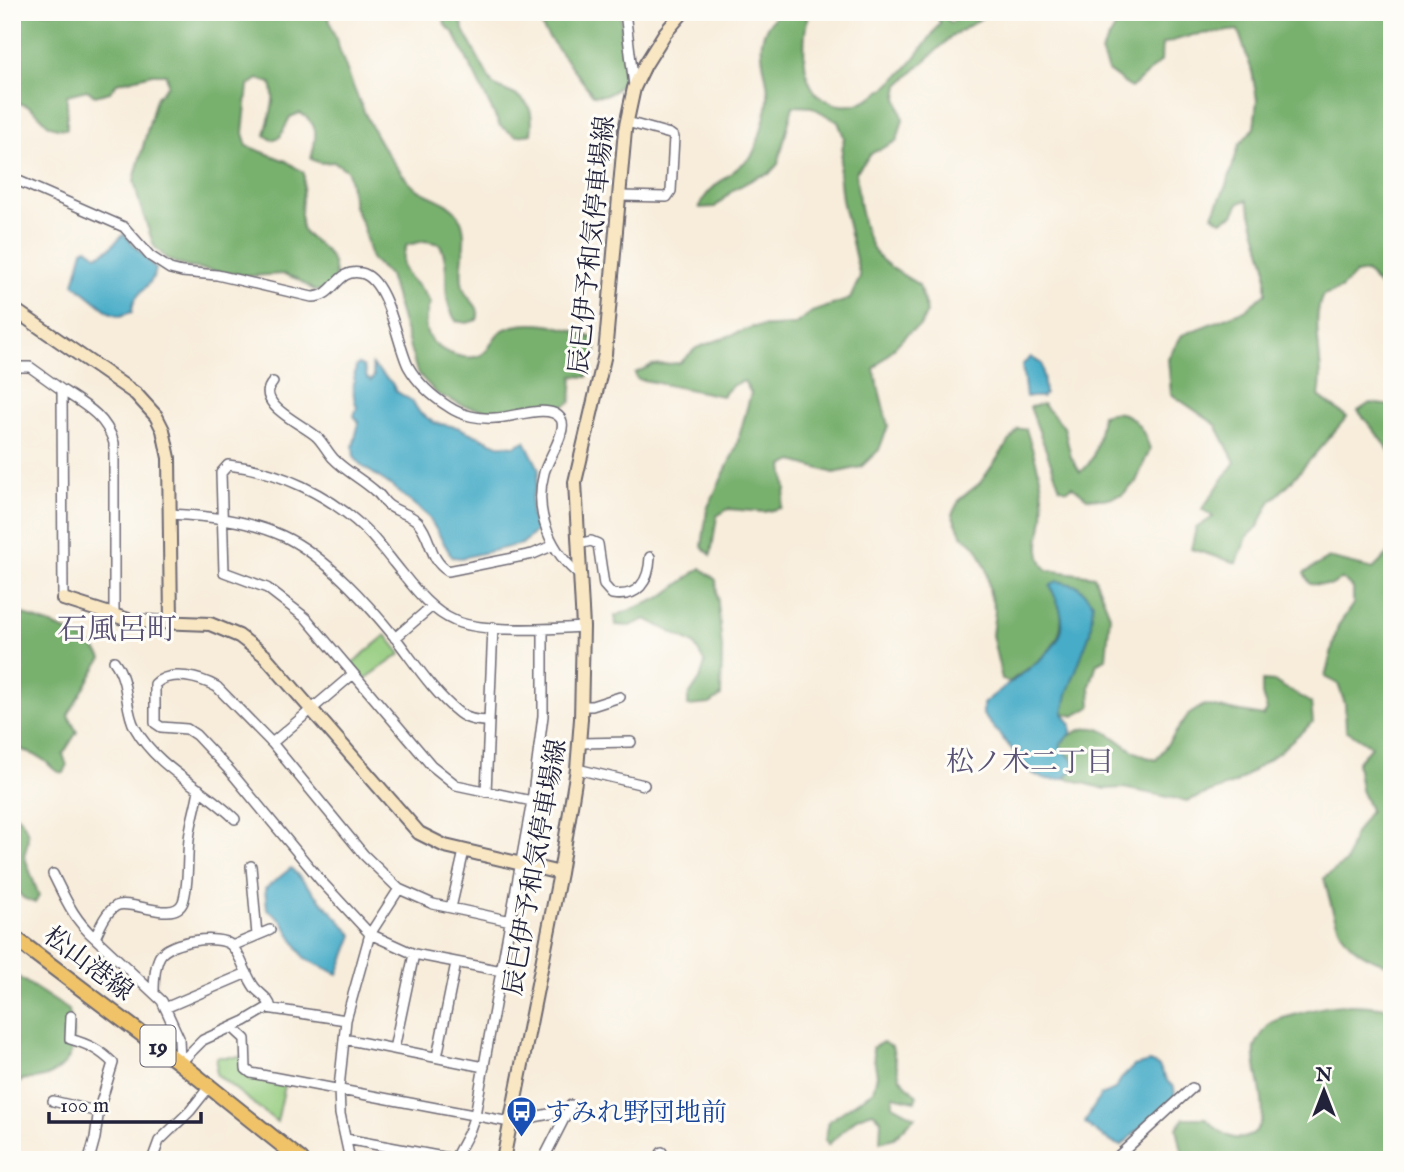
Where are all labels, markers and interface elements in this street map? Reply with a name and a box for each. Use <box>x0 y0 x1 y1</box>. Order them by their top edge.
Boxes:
street label: 辰巳伊予和気停車場線 <box>562 114 622 376</box>
district label: 石風呂町 <box>57 612 177 650</box>
street label: 辰巳伊予和気停車場線 <box>497 736 574 998</box>
district label: 松ノ木二丁目 <box>946 746 1114 781</box>
street label: 松山港線 <box>37 920 140 1009</box>
road number: 19 <box>140 1026 176 1066</box>
north arrow <box>1288 1056 1358 1126</box>
text: N <box>1315 1064 1333 1088</box>
scale bar <box>49 1081 201 1125</box>
text: 100 m <box>60 1093 109 1120</box>
bus stop icon: すみれ野団地前 <box>505 1095 539 1139</box>
place label: すみれ野団地前 <box>545 1097 727 1130</box>

